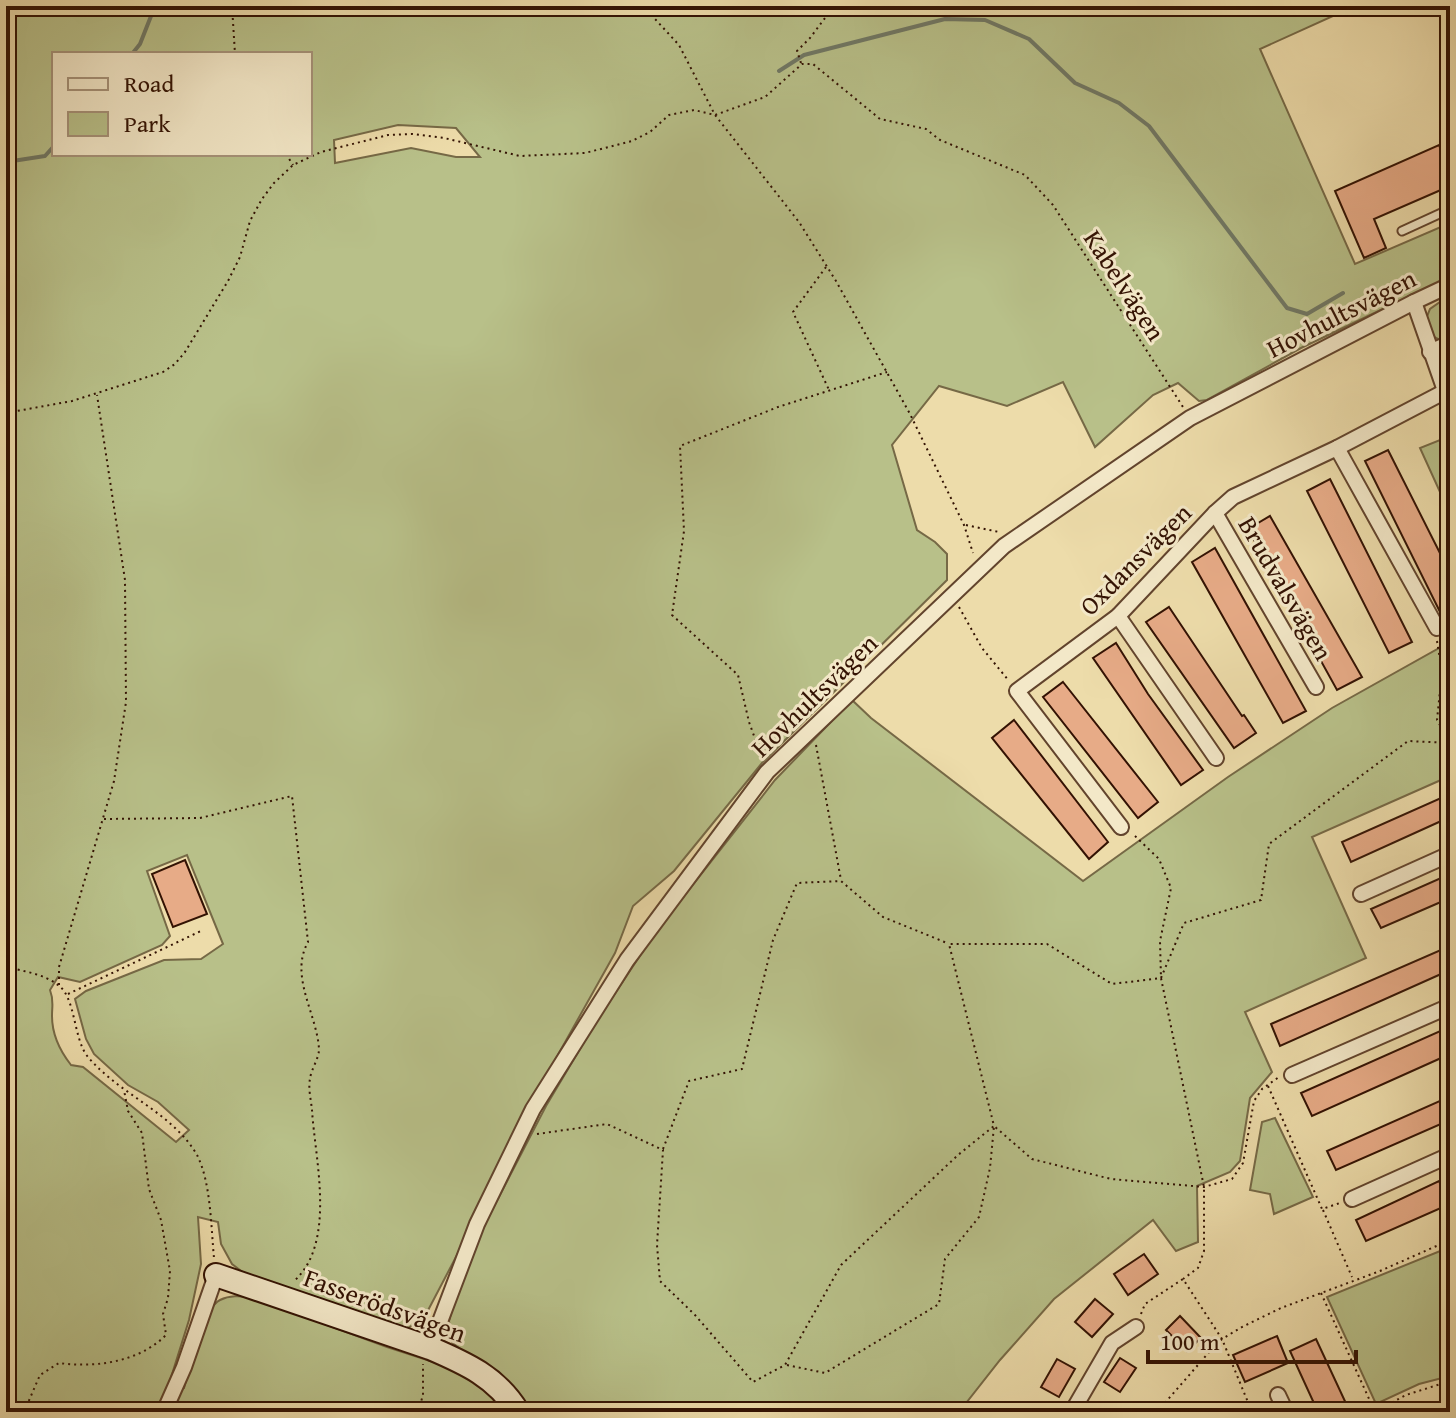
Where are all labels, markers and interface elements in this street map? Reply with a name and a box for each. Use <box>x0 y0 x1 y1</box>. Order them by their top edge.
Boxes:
legend <box>52 52 312 156</box>
text: Road <box>124 66 174 101</box>
text: Park <box>124 106 171 141</box>
street label: Kabelvägen <box>1074 222 1176 349</box>
street label: Hovhultsvägen <box>1259 258 1423 367</box>
street label: Oxdansvägen <box>1070 494 1200 624</box>
street label: Brudvalsvägen <box>1229 509 1343 668</box>
street label: Hovhultsvägen <box>742 624 887 766</box>
street label: Fasserödsvägen <box>298 1258 472 1353</box>
scale bar <box>1148 1314 1356 1364</box>
text: 100 m <box>1160 1324 1220 1359</box>

